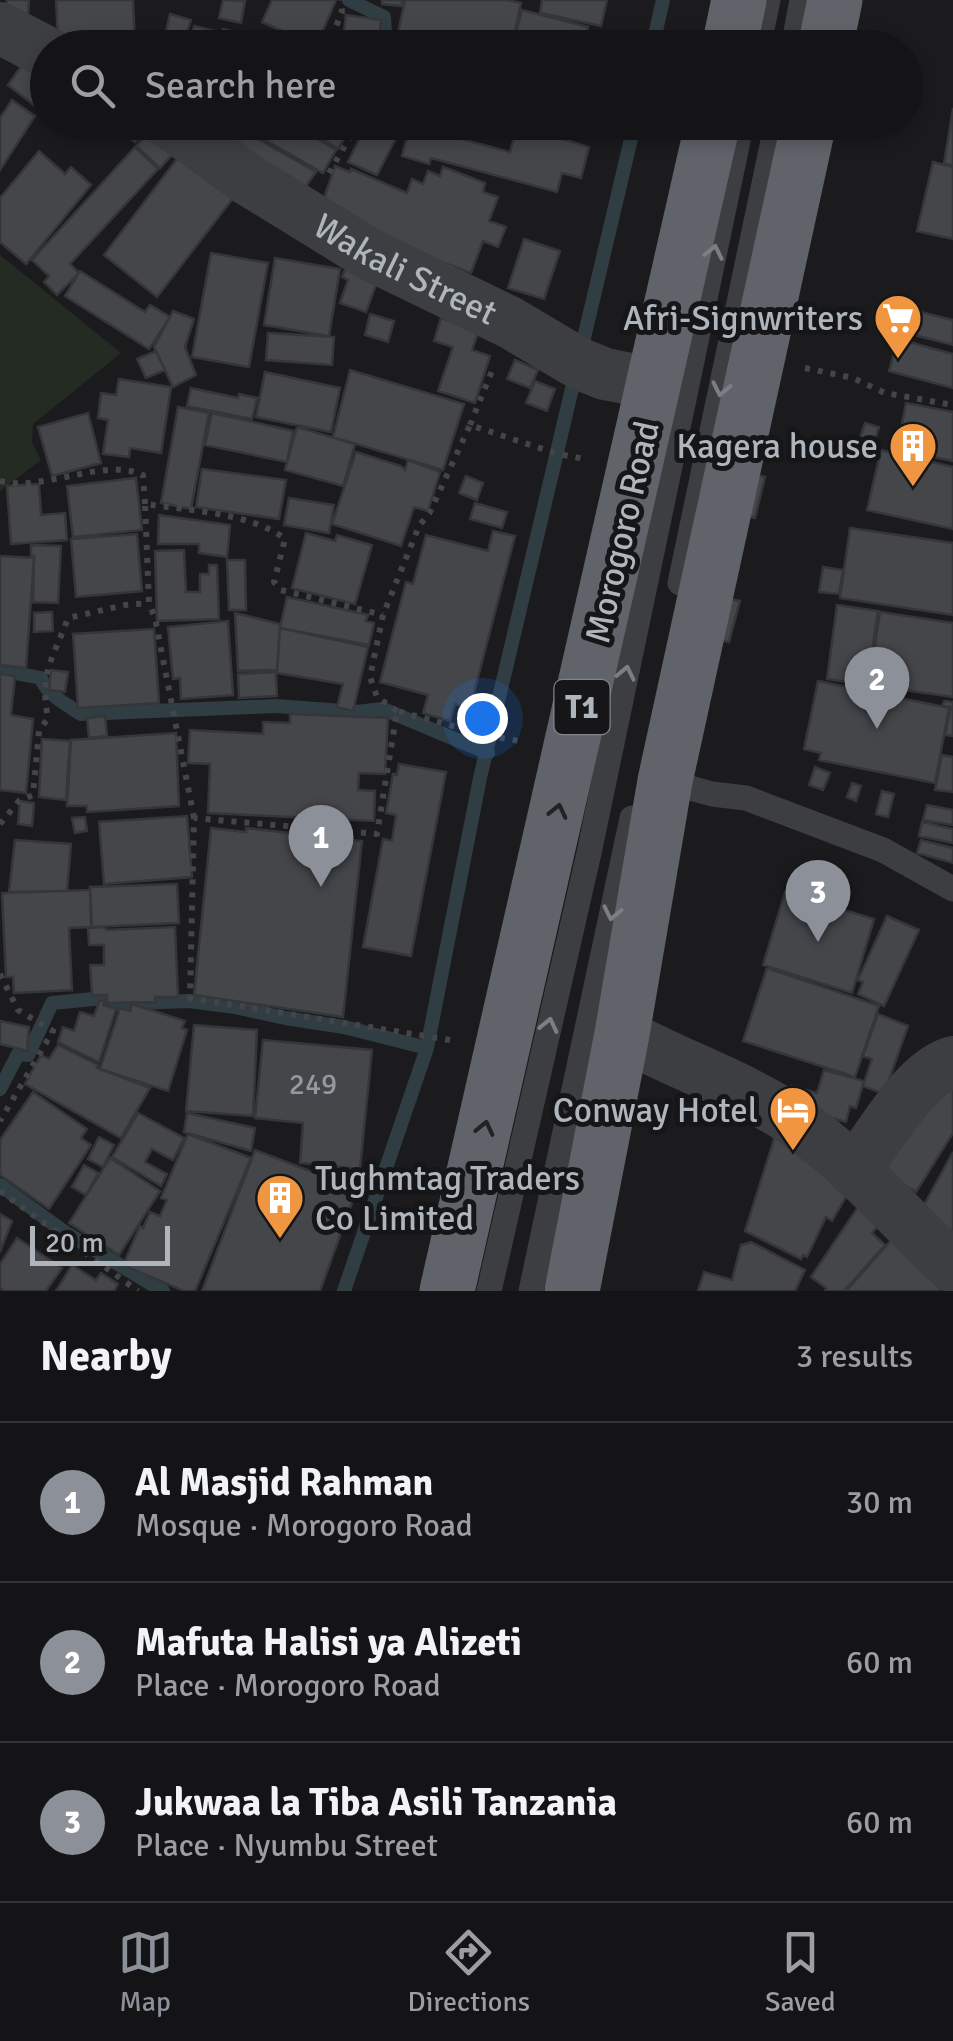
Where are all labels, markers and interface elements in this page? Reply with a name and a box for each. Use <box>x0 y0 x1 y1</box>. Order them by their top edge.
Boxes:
search box <box>30 30 923 140</box>
icon: search <box>65 58 120 113</box>
text: Search here <box>145 62 337 109</box>
street label: Wakali Street <box>306 204 504 335</box>
one-way arrow <box>702 244 723 261</box>
supermarket icon: Afri-Signwriters <box>872 292 924 360</box>
place label: Afri-Signwriters <box>623 297 863 340</box>
one-way arrow <box>712 380 733 397</box>
street label: Morogoro Road <box>576 417 669 647</box>
building icon: Kagera house <box>887 420 939 488</box>
place label: Kagera house <box>676 425 878 468</box>
pin: 2 <box>844 646 910 729</box>
one-way arrow <box>614 665 635 682</box>
road number: T1 <box>554 680 610 734</box>
your location <box>457 693 508 744</box>
one-way arrow <box>546 803 567 820</box>
pin: 1 <box>288 804 354 887</box>
pin: 3 <box>786 860 850 942</box>
one-way arrow <box>602 904 623 921</box>
one-way arrow <box>537 1017 558 1034</box>
house number: 249 <box>289 1066 337 1103</box>
hotel icon: Conway Hotel <box>767 1084 819 1152</box>
place label: Conway Hotel <box>553 1089 758 1132</box>
one-way arrow <box>473 1120 494 1137</box>
place label: Tughmtag Traders Co Limited <box>315 1157 580 1240</box>
building icon: Tughmtag Traders Co Limited <box>254 1172 306 1240</box>
scale bar <box>30 1221 170 1266</box>
text: 20 m <box>45 1226 104 1260</box>
text: Nearby <box>40 1331 172 1382</box>
text: 3 results <box>796 1337 913 1376</box>
text: Al Masjid Rahman <box>135 1459 433 1506</box>
text: 1 <box>64 1483 81 1522</box>
text: 30 m <box>846 1483 913 1522</box>
text: Mosque · Morogoro Road <box>135 1506 473 1545</box>
text: Mafuta Halisi ya Alizeti <box>135 1619 522 1666</box>
text: 2 <box>64 1643 81 1682</box>
text: 60 m <box>846 1643 913 1682</box>
text: Place · Morogoro Road <box>135 1666 441 1705</box>
text: Jukwaa la Tiba Asili Tanzania <box>135 1779 617 1826</box>
text: 3 <box>64 1803 81 1842</box>
text: 60 m <box>846 1803 913 1842</box>
text: Place · Nyumbu Street <box>135 1826 438 1865</box>
tab: Map <box>118 1925 173 2019</box>
tab: Directions <box>408 1925 530 2019</box>
tab: Saved <box>765 1925 835 2019</box>

